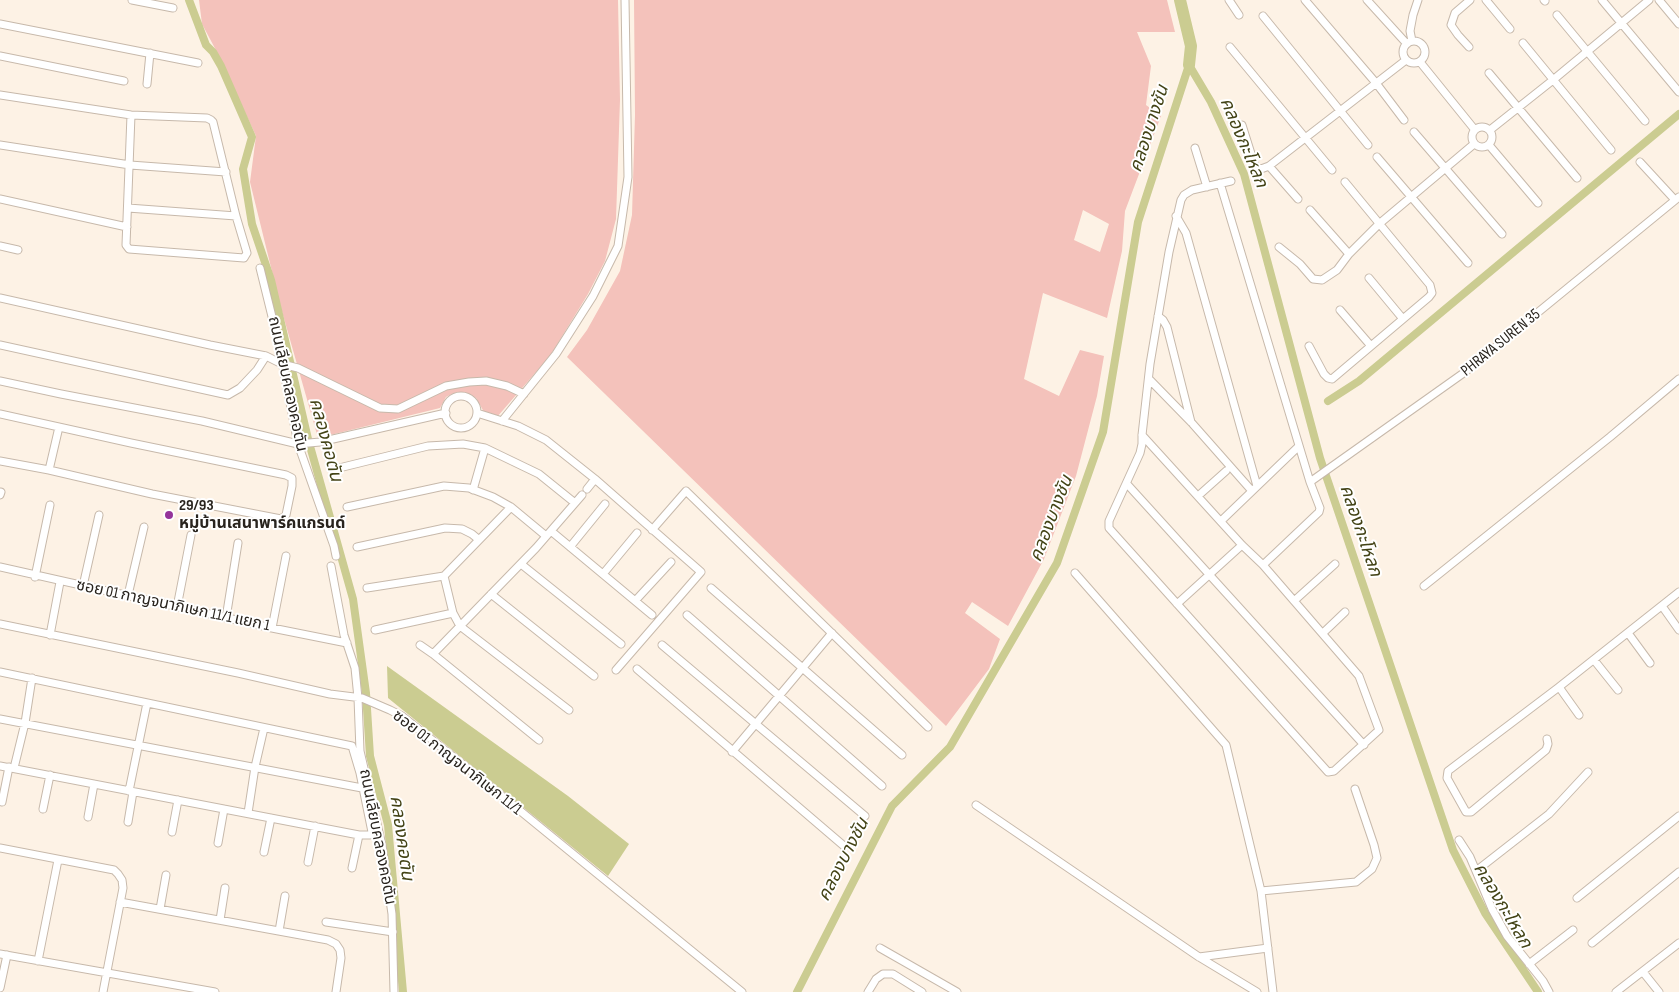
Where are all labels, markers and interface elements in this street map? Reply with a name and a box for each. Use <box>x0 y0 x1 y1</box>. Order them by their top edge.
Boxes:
water label: คลองบางชัน <box>1126 83 1174 175</box>
water label: คลองกะโหลก <box>1214 95 1272 191</box>
street label: PHRAYA SUREN 35 <box>1458 305 1544 381</box>
street label: ถนนเลียบคลองคอตัน <box>263 315 311 453</box>
water label: คลองคอตัน <box>304 396 346 484</box>
water label: คลองบางชัน <box>1026 473 1078 565</box>
water label: คลองกะโหลก <box>1334 482 1386 580</box>
place label: 29/93 หมู่บ้านเสนาพาร์คแกรนด์ <box>179 496 345 534</box>
marker: 29/93 หมู่บ้านเสนาพาร์คแกรนด์ <box>163 509 175 521</box>
street label: ซอย 01 กาญจนาภิเษก 11/1 แยก 1 <box>74 576 272 636</box>
street label: ซอย 01 กาญจนาภิเษก 11/1 <box>388 706 526 820</box>
street label: ถนนเลียบคลองคอตัน <box>354 768 400 906</box>
water label: คลองคอตัน <box>384 794 418 882</box>
water label: คลองบางชัน <box>814 815 874 905</box>
water label: คลองกะโหลก <box>1468 860 1536 952</box>

